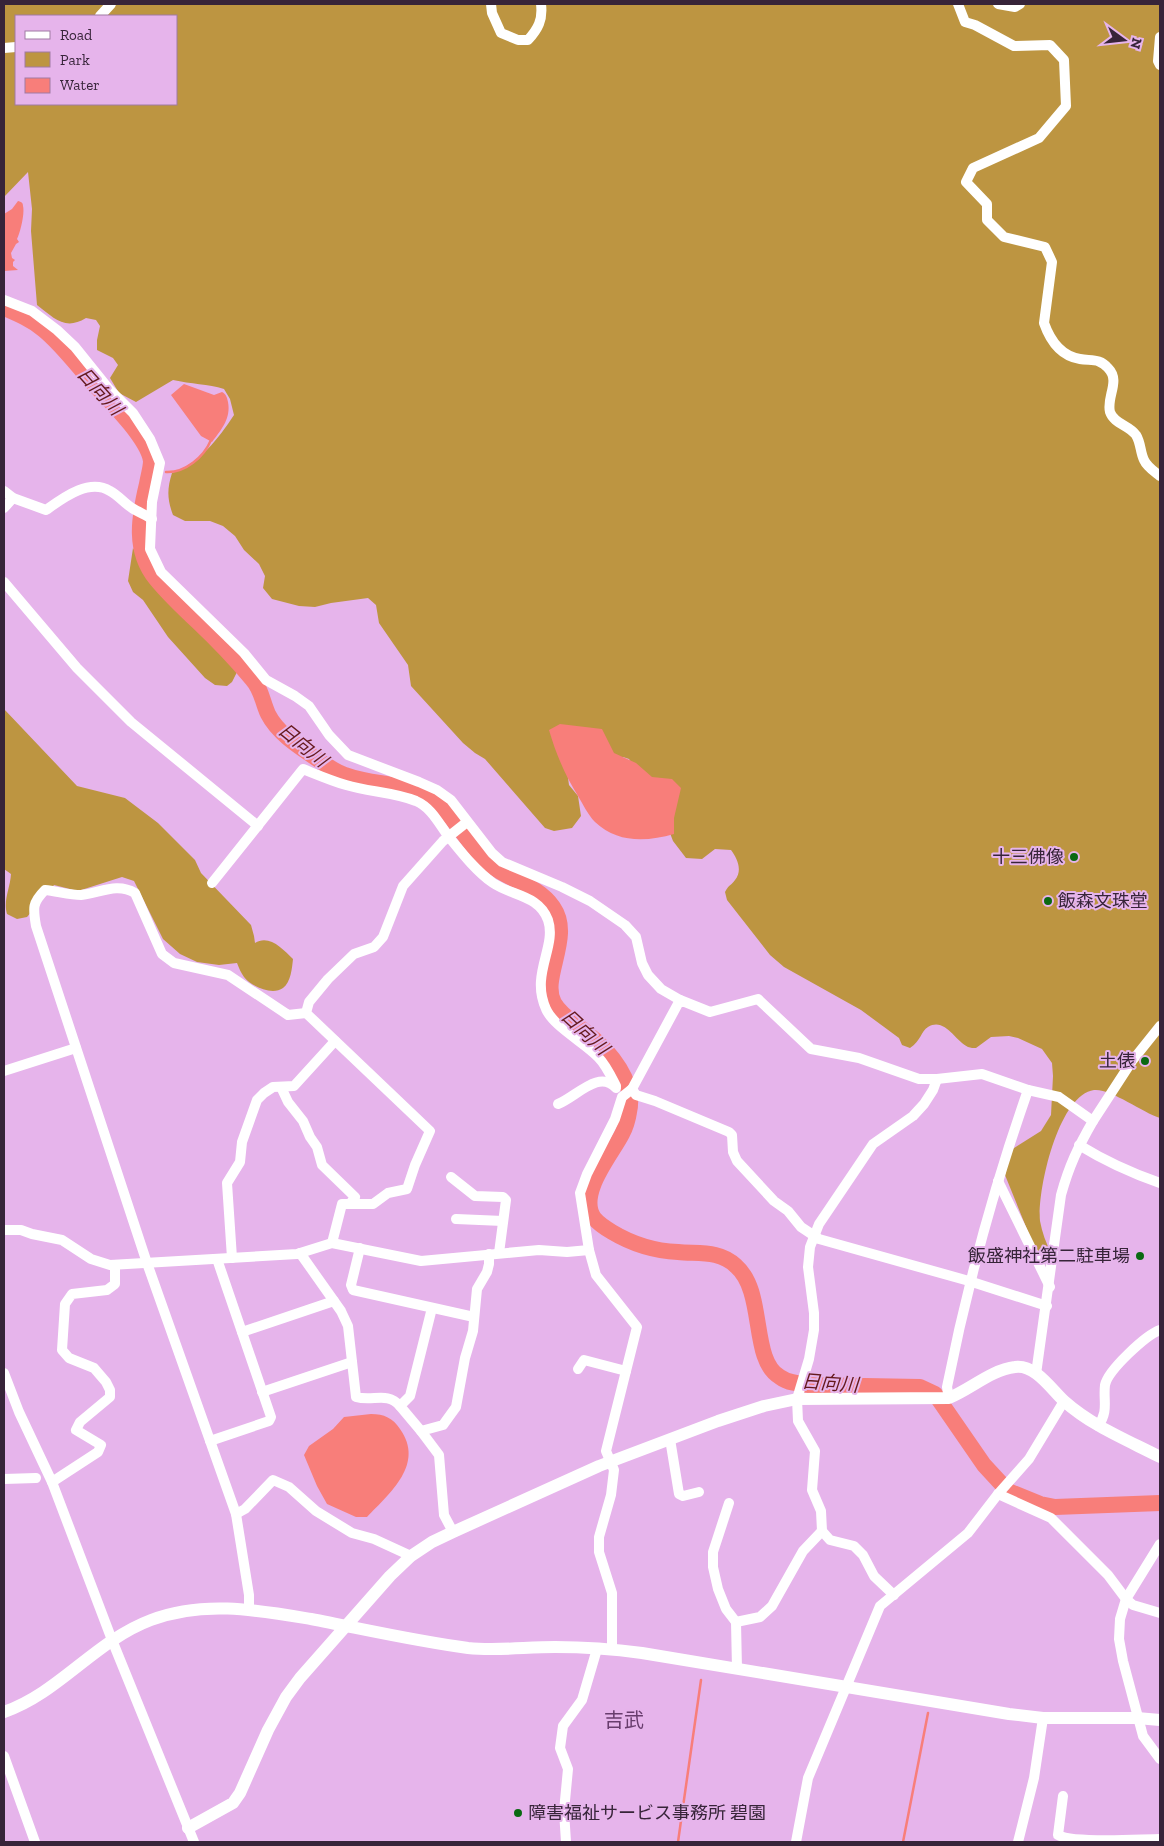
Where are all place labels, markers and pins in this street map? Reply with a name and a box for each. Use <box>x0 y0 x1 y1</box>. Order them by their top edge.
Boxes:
place label: 十三佛像 <box>992 846 1064 868</box>
marker: 十三佛像 <box>1068 851 1080 863</box>
place label: 飯森文珠堂 <box>1058 890 1148 912</box>
marker: 飯森文珠堂 <box>1042 895 1054 907</box>
place label: 土俵 <box>1099 1050 1135 1072</box>
marker: 土俵 <box>1139 1055 1151 1067</box>
place label: 飯盛神社第二駐車場 <box>968 1245 1130 1267</box>
marker: 飯盛神社第二駐車場 <box>1134 1250 1146 1262</box>
place label: 障害福祉サービス事務所 碧園 <box>528 1802 766 1824</box>
marker: 障害福祉サービス事務所 碧園 <box>512 1807 524 1819</box>

